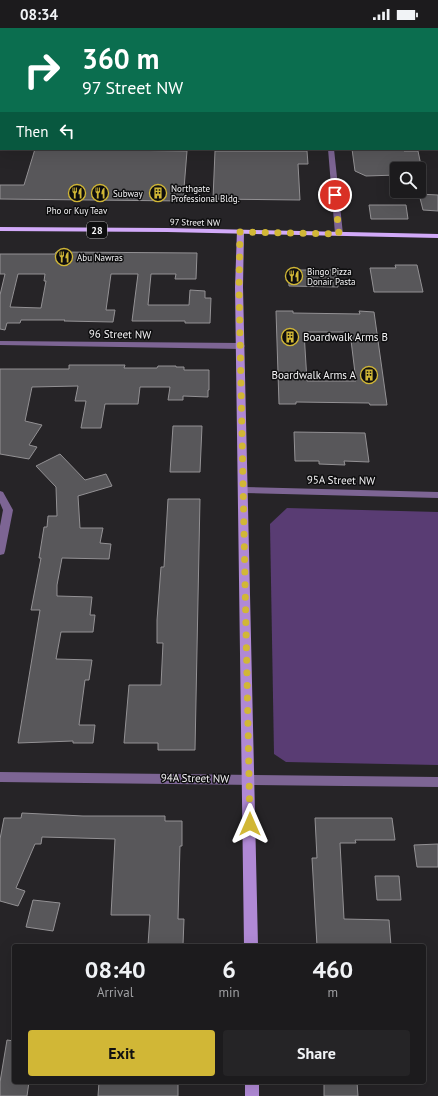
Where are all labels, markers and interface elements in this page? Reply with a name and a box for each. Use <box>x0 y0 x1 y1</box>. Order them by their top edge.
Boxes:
text: 08:34 <box>20 5 58 24</box>
text: 360 m <box>82 40 159 77</box>
icon: right <box>16 44 68 96</box>
text: 97 Street NW <box>82 76 183 99</box>
icon: left <box>56 120 78 142</box>
text: Then <box>16 122 48 141</box>
map controls <box>390 162 426 198</box>
button: search <box>390 162 426 198</box>
pin <box>318 178 352 212</box>
restaurant icon: Pho or Kuy Teav <box>67 183 87 203</box>
restaurant icon: Subway <box>90 183 110 203</box>
building icon: Northgate Professional Bldg. <box>148 183 168 203</box>
place label: Northgate Professional Bldg. <box>171 183 240 204</box>
icon: arrive <box>324 184 346 206</box>
place label: Subway <box>113 188 143 199</box>
place label: Pho or Kuy Teav <box>47 205 108 216</box>
street label: 97 Street NW <box>170 216 221 228</box>
road number: 28 <box>87 222 107 238</box>
restaurant icon: Abu Nawras <box>54 247 74 267</box>
place label: Abu Nawras <box>77 252 123 263</box>
restaurant icon: Bingo Pizza Donair Pasta <box>284 266 304 286</box>
place label: Bingo Pizza Donair Pasta <box>307 266 355 287</box>
street label: 96 Street NW <box>89 326 152 342</box>
building icon: Boardwalk Arms B <box>280 327 300 347</box>
place label: Boardwalk Arms B <box>303 330 388 344</box>
building icon: Boardwalk Arms A <box>359 365 379 385</box>
place label: Boardwalk Arms A <box>272 368 357 382</box>
street label: 95A Street NW <box>307 472 376 488</box>
street label: 94A Street NW <box>161 770 230 786</box>
position arrow <box>229 803 271 845</box>
text: 08:40 <box>85 954 146 985</box>
text: 6 <box>222 954 236 985</box>
text: 460 <box>312 954 353 985</box>
text: Arrival <box>97 984 133 1001</box>
text: min <box>218 984 240 1001</box>
text: m <box>328 984 338 1001</box>
button: Exit <box>28 1030 215 1076</box>
button: Share <box>223 1030 410 1076</box>

